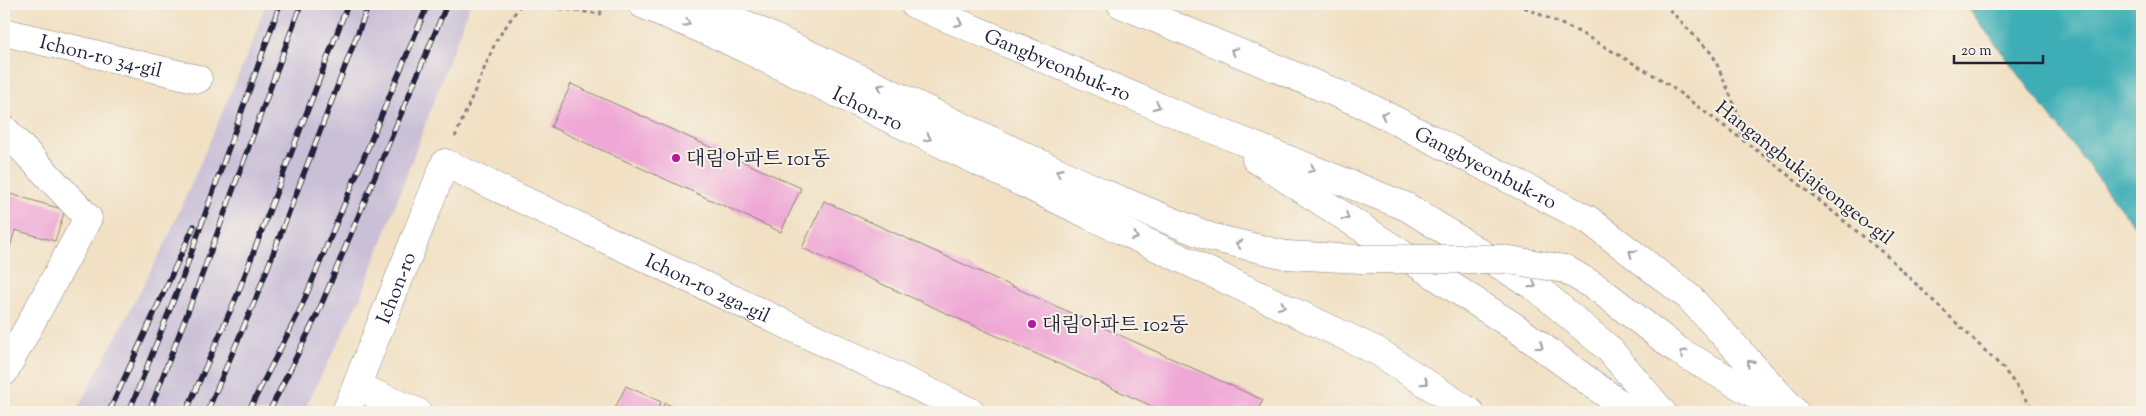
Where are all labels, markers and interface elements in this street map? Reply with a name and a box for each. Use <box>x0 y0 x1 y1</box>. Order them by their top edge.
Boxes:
one-way arrow <box>954 16 963 27</box>
one-way arrow <box>682 17 690 27</box>
street label: Gangbyeonbuk-ro <box>979 23 1135 111</box>
street label: Ichon-ro 34-gil <box>36 29 165 87</box>
scale bar <box>1954 32 2042 64</box>
text: 20 m <box>1961 41 1992 62</box>
one-way arrow <box>1230 46 1239 57</box>
street label: Ichon-ro <box>827 81 907 140</box>
one-way arrow <box>877 83 886 94</box>
street label: Hangangbukjajeongeo-gil <box>1708 95 1899 253</box>
one-way arrow <box>1152 100 1161 110</box>
one-way arrow <box>1380 111 1389 121</box>
street label: Gangbyeonbuk-ro <box>1408 121 1561 218</box>
one-way arrow <box>923 131 932 142</box>
place label: 대림아파트 101동 <box>686 146 830 175</box>
marker: 대림아파트 101동 <box>670 152 682 164</box>
one-way arrow <box>1307 163 1316 173</box>
one-way arrow <box>1056 168 1065 178</box>
one-way arrow <box>1341 211 1350 221</box>
one-way arrow <box>1130 231 1139 241</box>
one-way arrow <box>1235 239 1243 249</box>
street label: Ichon-ro <box>371 248 425 329</box>
street label: Ichon-ro 2ga-gil <box>640 248 775 332</box>
one-way arrow <box>1629 250 1638 258</box>
one-way arrow <box>1527 279 1536 289</box>
one-way arrow <box>1277 300 1286 310</box>
place label: 대림아파트 102동 <box>1042 312 1189 341</box>
marker: 대림아파트 102동 <box>1026 318 1038 330</box>
one-way arrow <box>1534 340 1544 349</box>
one-way arrow <box>1679 349 1688 359</box>
one-way arrow <box>1747 360 1756 369</box>
one-way arrow <box>1420 376 1429 386</box>

